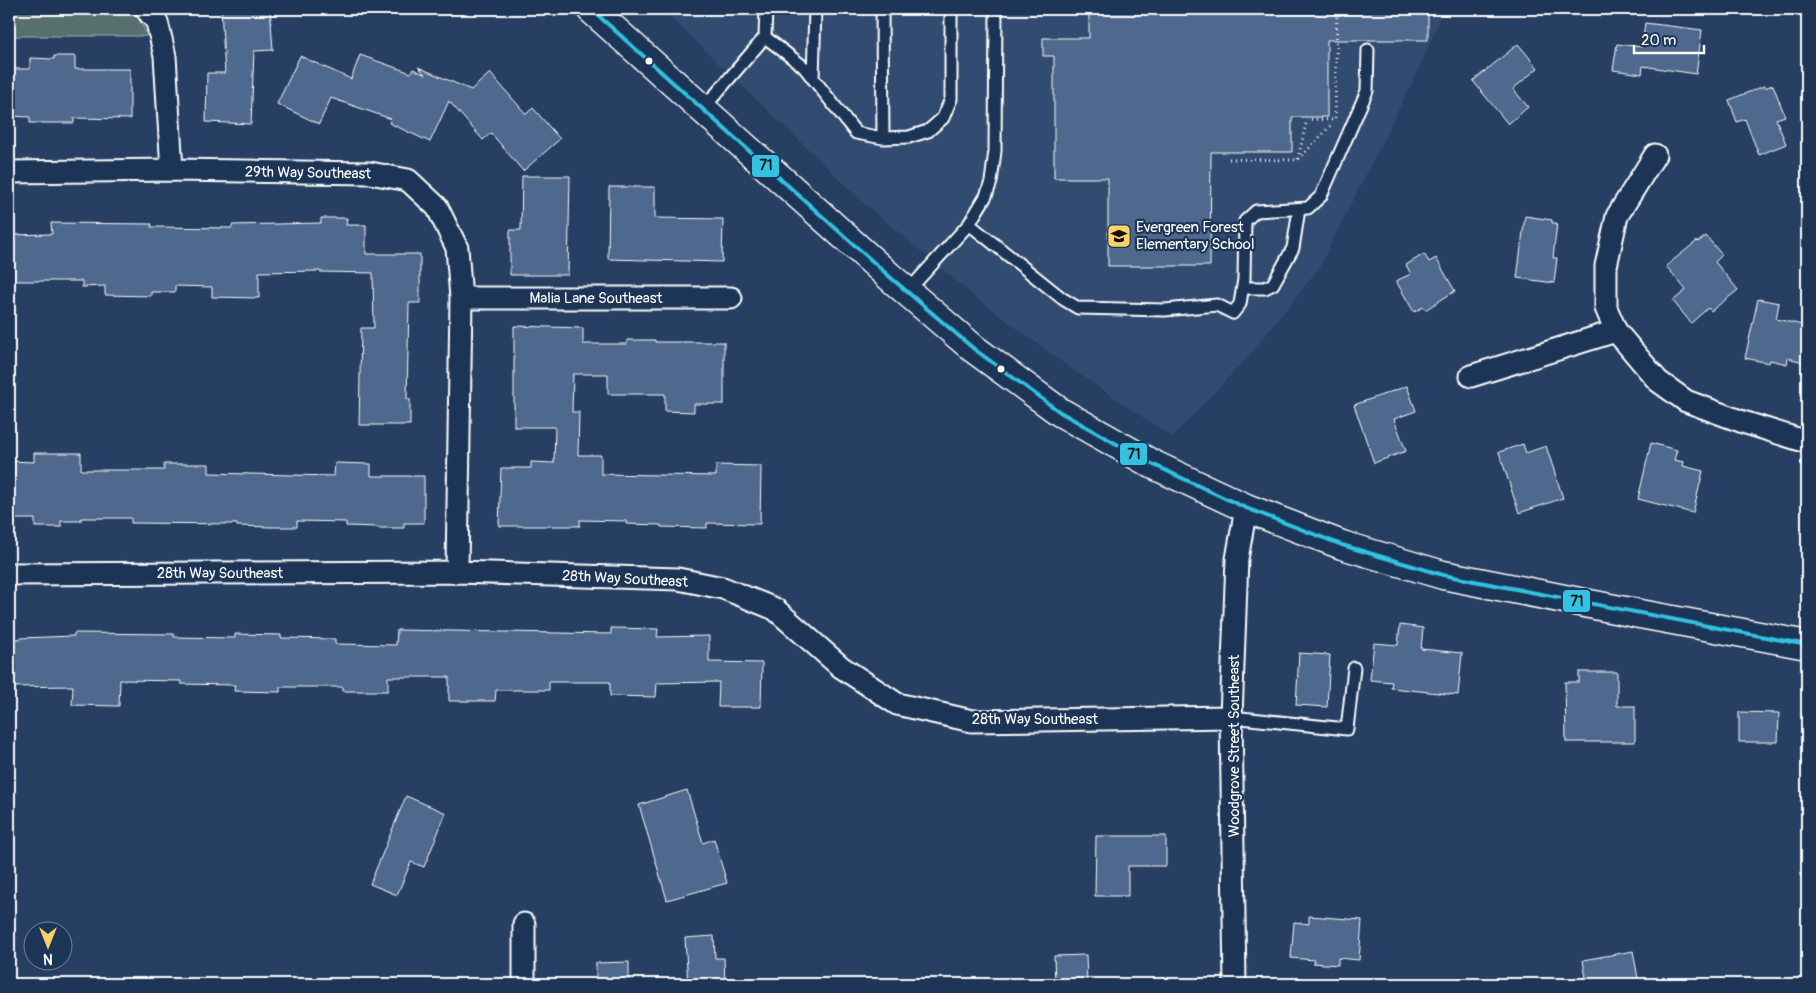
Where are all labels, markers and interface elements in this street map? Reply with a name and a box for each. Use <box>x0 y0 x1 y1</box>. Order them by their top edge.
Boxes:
scale bar <box>1634 22 1704 54</box>
text: 20 m <box>1641 31 1676 50</box>
unlabelled marker <box>644 56 654 66</box>
line badge: 71 <box>751 154 780 178</box>
text: 71 <box>760 157 772 174</box>
street label: 29th Way Southeast <box>245 162 372 184</box>
place label: Evergreen Forest Elementary School <box>1136 218 1255 254</box>
school or university icon: Evergreen Forest Elementary School <box>1106 223 1132 249</box>
street label: Malia Lane Southeast <box>530 289 663 308</box>
unlabelled marker <box>996 364 1006 374</box>
line badge: 71 <box>1119 442 1148 466</box>
text: 71 <box>1128 446 1140 463</box>
street label: 28th Way Southeast <box>157 564 284 583</box>
street label: 28th Way Southeast <box>561 566 689 592</box>
line badge: 71 <box>1562 589 1591 613</box>
text: 71 <box>1571 593 1583 610</box>
street label: Woodgrove Street Southeast <box>1225 654 1244 837</box>
street label: 28th Way Southeast <box>972 710 1099 729</box>
north arrow <box>22 920 72 970</box>
text: N <box>43 950 53 967</box>

